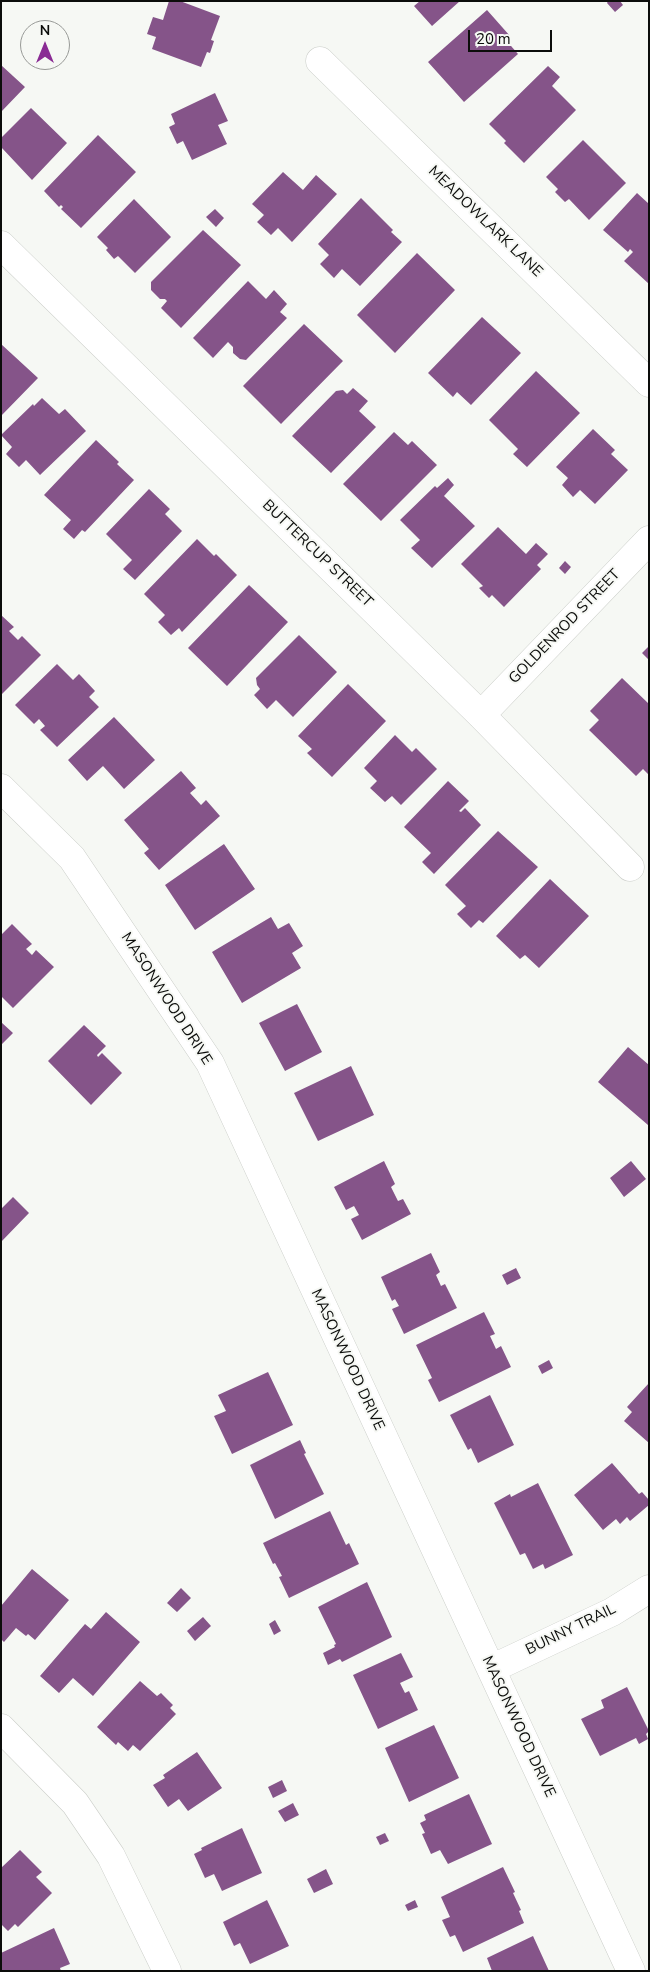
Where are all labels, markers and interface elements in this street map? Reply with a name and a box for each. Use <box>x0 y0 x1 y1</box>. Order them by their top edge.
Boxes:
north arrow <box>20 20 70 70</box>
scale bar <box>470 20 554 52</box>
text: N <box>40 21 50 40</box>
text: 20 m <box>476 29 511 49</box>
street label: MEADOWLARK LANE <box>424 163 546 281</box>
street label: BUTTERCUP STREET <box>258 497 376 611</box>
street label: GOLDENROD STREET <box>506 566 624 688</box>
street label: MASONWOOD DRIVE <box>117 930 215 1068</box>
street label: MASONWOOD DRIVE <box>306 1286 388 1434</box>
street label: BUNNY TRAIL <box>523 1600 619 1660</box>
street label: MASONWOOD DRIVE <box>477 1653 559 1801</box>

